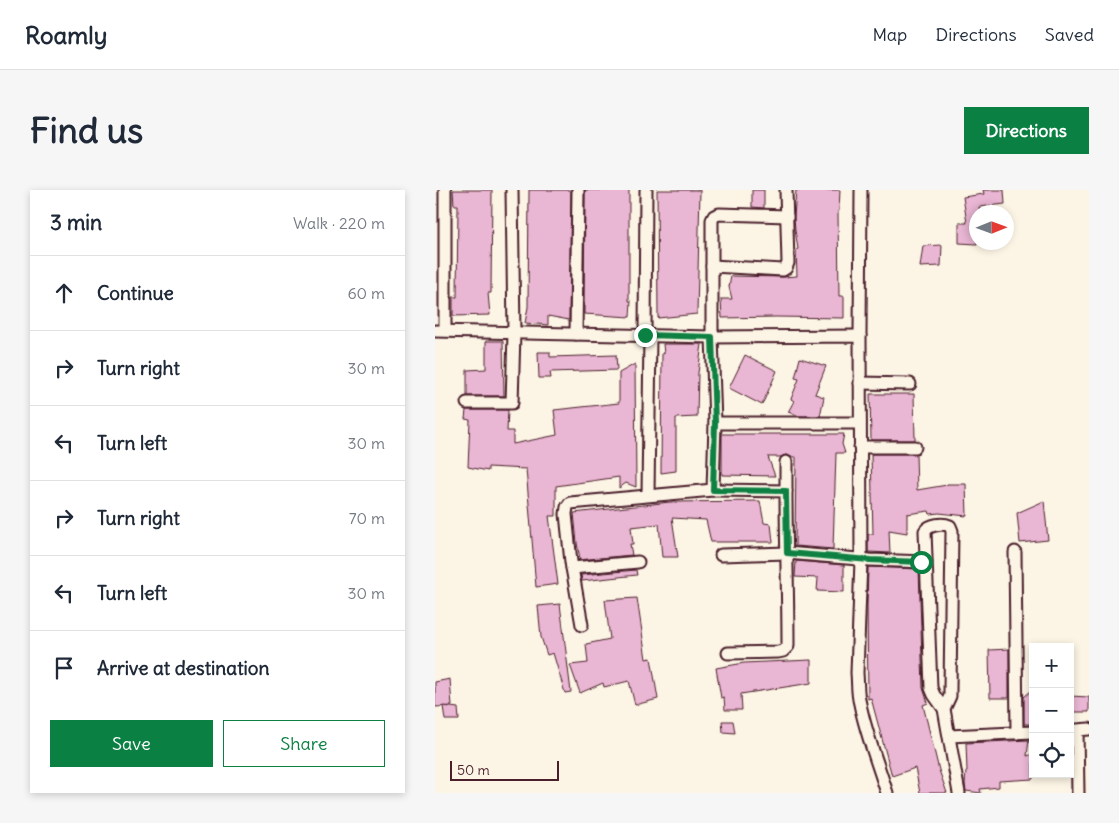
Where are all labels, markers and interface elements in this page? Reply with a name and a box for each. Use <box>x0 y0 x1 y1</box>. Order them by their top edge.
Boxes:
text: Roamly <box>25 20 107 50</box>
text: Map <box>872 23 907 46</box>
text: Directions <box>935 23 1017 46</box>
text: Saved <box>1045 23 1094 46</box>
button: Directions <box>964 107 1089 154</box>
text: Find us <box>30 108 143 152</box>
north arrow <box>969 205 1014 250</box>
text: 3 min <box>50 209 102 236</box>
text: Walk · 220 m <box>293 213 385 233</box>
icon: ahead <box>50 279 78 307</box>
text: Continue <box>97 281 174 305</box>
text: 60 m <box>347 283 385 303</box>
route end <box>634 324 657 347</box>
icon: right <box>50 354 78 382</box>
text: Turn right <box>97 356 180 380</box>
text: 30 m <box>348 358 385 378</box>
icon: left <box>50 429 78 457</box>
text: Turn left <box>97 431 167 455</box>
text: 30 m <box>348 433 385 453</box>
icon: right <box>50 504 78 532</box>
text: Turn right <box>97 506 180 530</box>
text: 70 m <box>349 508 385 528</box>
route start <box>910 551 933 574</box>
icon: left <box>50 579 78 607</box>
text: Turn left <box>97 581 167 605</box>
text: 30 m <box>348 583 385 603</box>
map controls <box>1029 643 1074 778</box>
button: + <box>1029 643 1074 688</box>
icon: arrive <box>50 654 78 682</box>
text: Arrive at destination <box>97 656 270 680</box>
button: − <box>1029 688 1074 733</box>
button: Save <box>50 720 213 767</box>
button: Share <box>223 720 385 767</box>
button: locate <box>1029 733 1074 778</box>
scale bar <box>450 758 559 781</box>
text: 50 m <box>457 761 490 779</box>

